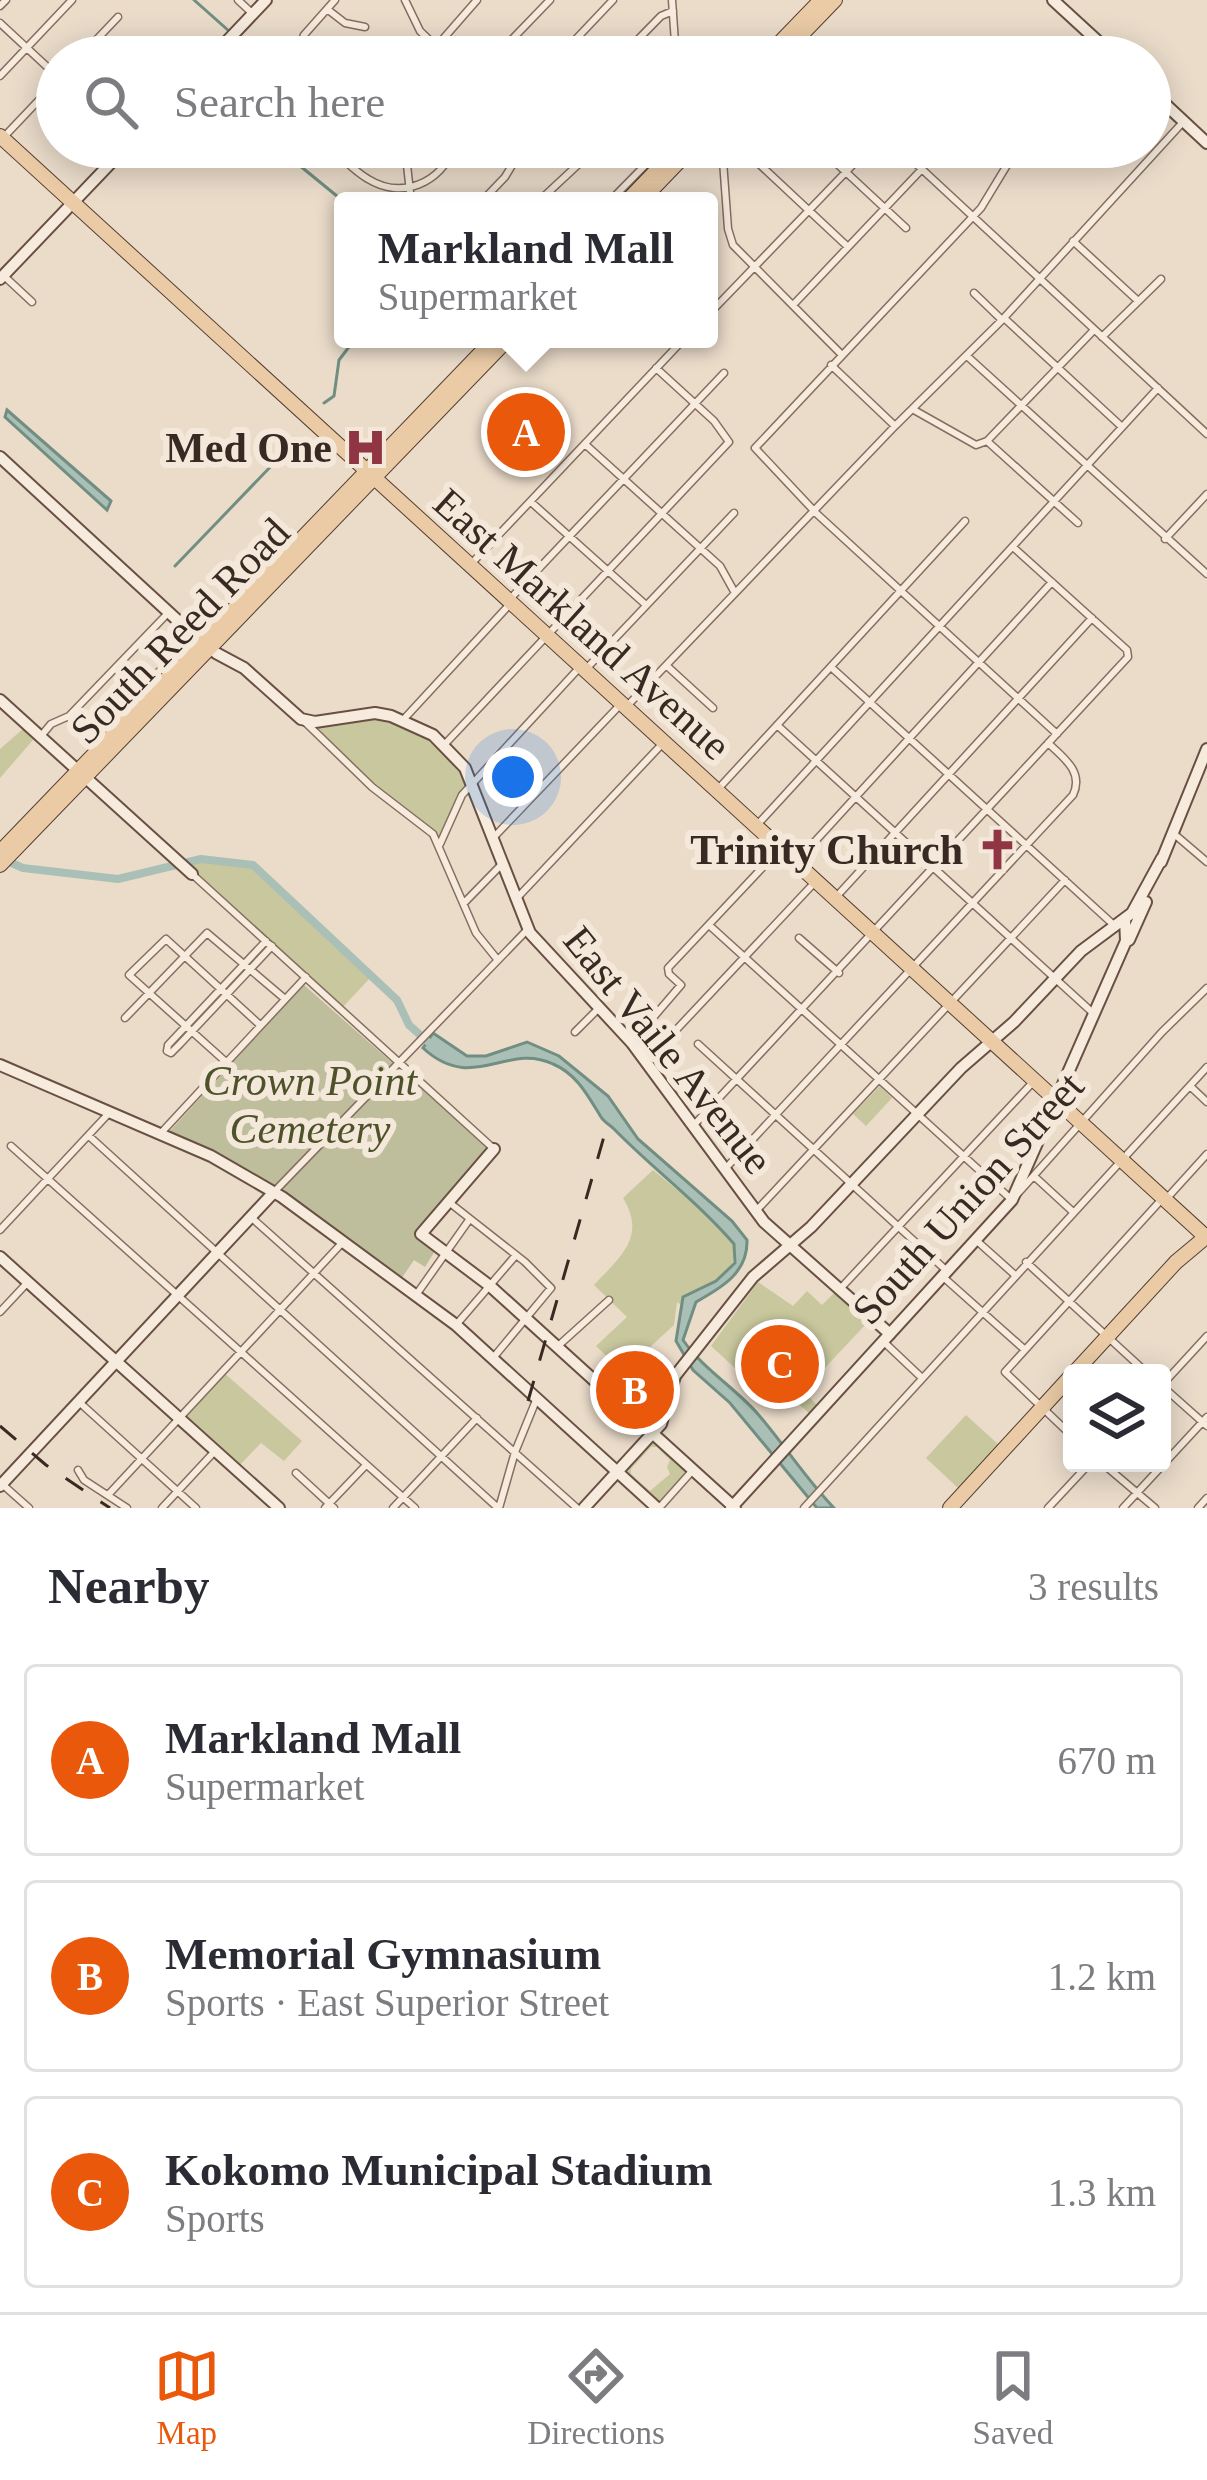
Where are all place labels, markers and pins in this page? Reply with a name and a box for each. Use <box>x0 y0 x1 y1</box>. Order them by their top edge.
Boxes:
pin: A <box>487 387 565 477</box>
place label: Med One <box>165 425 332 471</box>
hospital icon: Med One <box>343 425 389 471</box>
place label: Trinity Church <box>690 827 963 873</box>
church icon: Trinity Church <box>974 827 1020 873</box>
pin: C <box>741 1319 819 1409</box>
pin: B <box>596 1345 674 1435</box>

